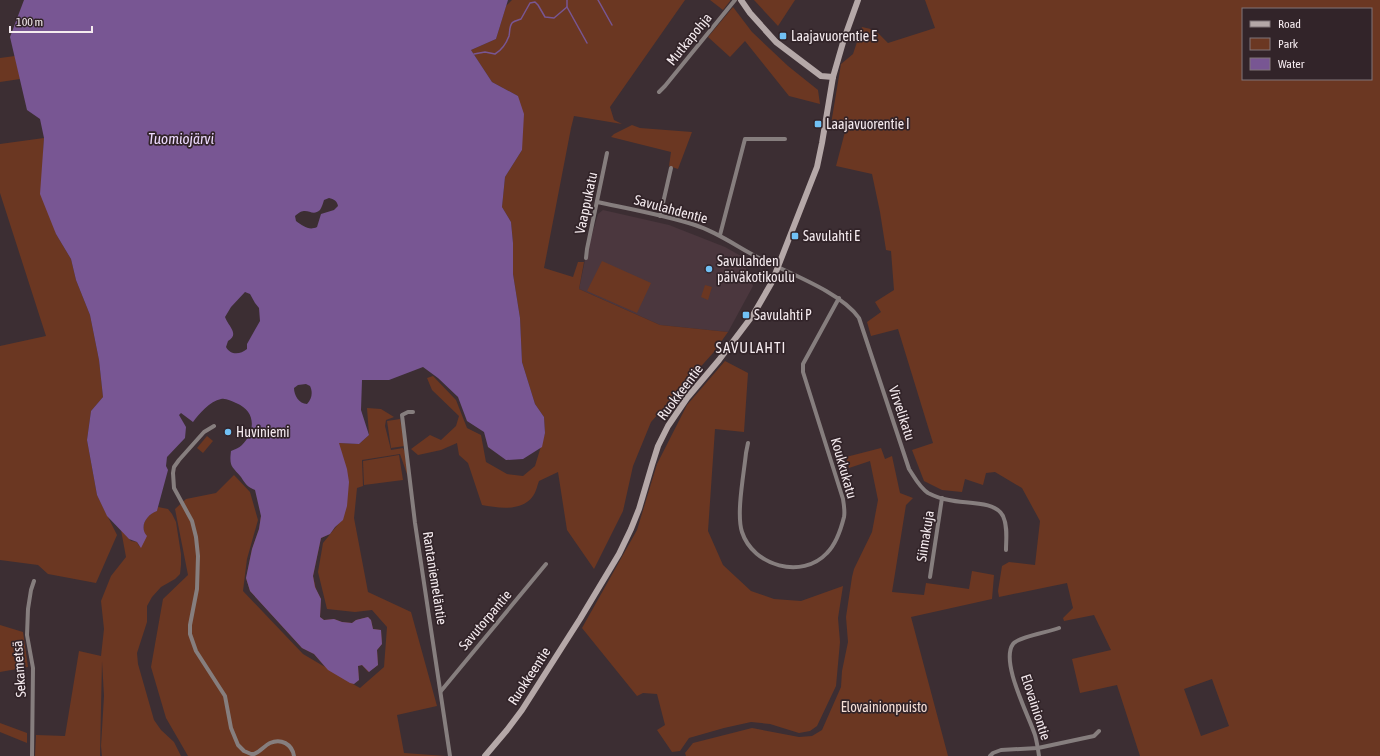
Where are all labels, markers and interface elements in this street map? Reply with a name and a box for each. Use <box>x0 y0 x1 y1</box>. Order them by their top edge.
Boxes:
scale bar <box>10 8 92 34</box>
legend <box>1242 8 1372 80</box>
street label: Mutkapohja <box>663 10 715 68</box>
text: 100 m <box>16 15 43 29</box>
text: Road <box>1278 17 1301 31</box>
place label: Laajavuorentie E <box>791 28 877 44</box>
marker: Laajavuorentie E <box>778 31 788 41</box>
text: Park <box>1278 37 1299 51</box>
text: Water <box>1278 57 1305 71</box>
place label: Laajavuorentie I <box>826 116 910 132</box>
marker: Laajavuorentie I <box>813 119 823 129</box>
water label: Tuomiojärvi <box>148 130 214 147</box>
street label: Vaappukatu <box>572 171 600 235</box>
street label: Savulahdentie <box>633 192 709 226</box>
place label: Savulahti E <box>803 228 860 244</box>
marker: Savulahti E <box>790 231 800 241</box>
place label: Savulahden päiväkotikoulu <box>717 253 795 285</box>
marker: Savulahden päiväkotikoulu <box>704 264 714 274</box>
place label: Savulahti P <box>754 307 812 323</box>
marker: Savulahti P <box>741 310 751 320</box>
district label: SAVULAHTI <box>716 339 786 356</box>
street label: Ruokkeentie <box>654 361 706 423</box>
street label: Virvelikatu <box>886 384 918 442</box>
place label: Huviniemi <box>236 424 290 440</box>
marker: Huviniemi <box>223 427 233 437</box>
street label: Koukkukatu <box>828 436 860 500</box>
street label: Siimakuja <box>913 509 937 563</box>
street label: Rantaniemeläntie <box>420 530 450 626</box>
street label: Savutorpantie <box>455 587 515 653</box>
street label: Sekametsä <box>9 640 29 698</box>
street label: Ruokkeentie <box>504 644 554 708</box>
street label: Elovainiontie <box>1018 672 1054 742</box>
park label: Elovainionpuisto <box>841 699 927 715</box>

